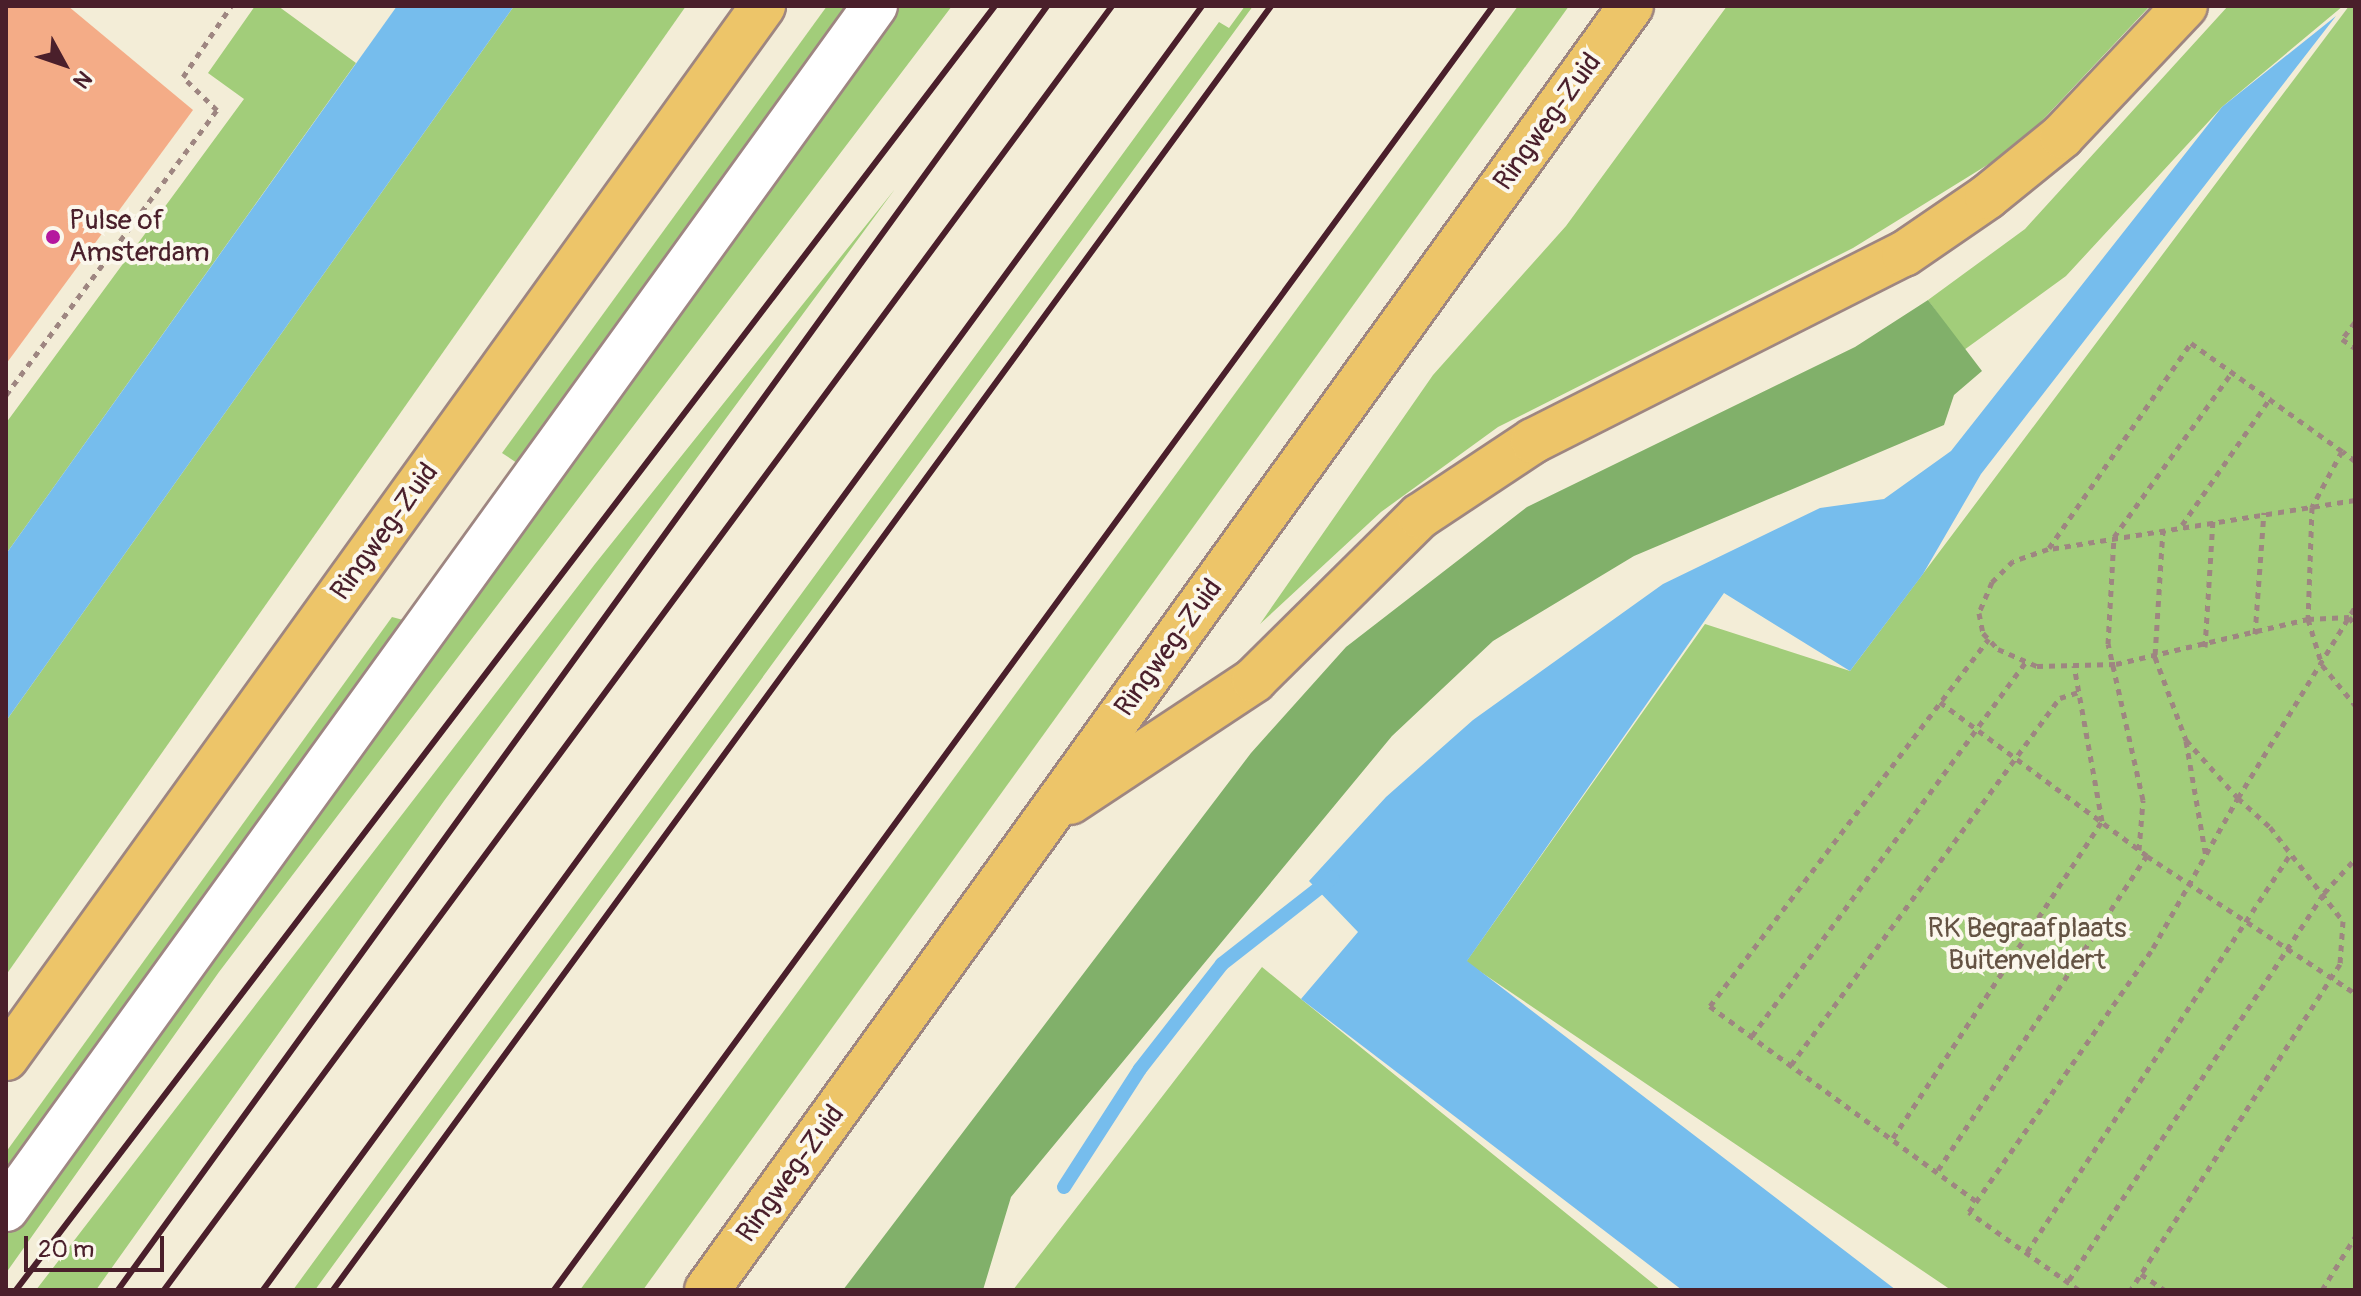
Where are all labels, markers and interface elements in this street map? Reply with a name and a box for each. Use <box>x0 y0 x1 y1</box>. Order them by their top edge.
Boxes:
north arrow <box>24 24 104 104</box>
street label: Ringweg-Zuid <box>1487 47 1609 197</box>
text: N <box>67 65 98 94</box>
place label: Pulse of Amsterdam <box>69 204 210 270</box>
marker: Pulse of Amsterdam <box>44 228 62 246</box>
street label: Ringweg-Zuid <box>324 457 446 607</box>
street label: Ringweg-Zuid <box>1108 573 1230 723</box>
park label: RK Begraafplaats Buitenveldert <box>1927 912 2127 978</box>
street label: Ringweg-Zuid <box>730 1099 852 1249</box>
scale bar <box>28 1220 168 1270</box>
text: 20 m <box>38 1235 94 1264</box>

